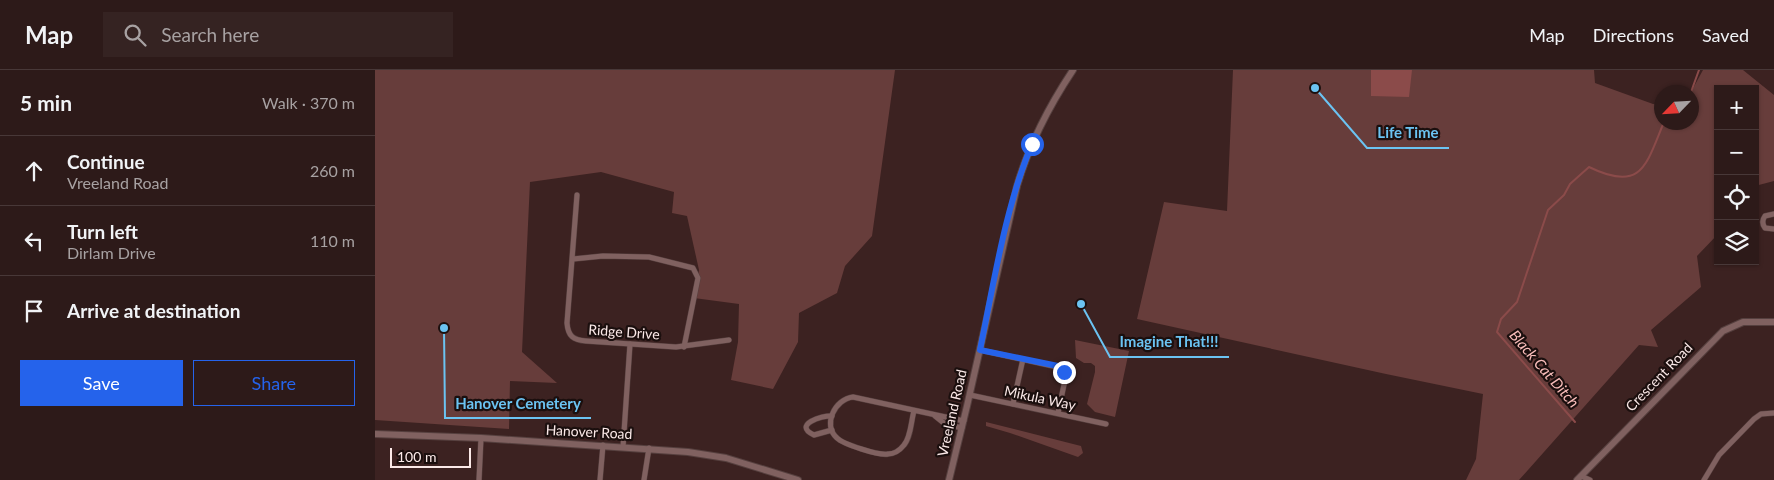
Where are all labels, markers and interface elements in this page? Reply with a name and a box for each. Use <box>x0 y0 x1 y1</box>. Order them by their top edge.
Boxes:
search box <box>103 12 453 57</box>
text: Map <box>25 20 73 49</box>
icon: search <box>121 21 149 49</box>
text: Search here <box>161 23 259 46</box>
text: Map <box>1529 24 1565 46</box>
text: Directions <box>1593 24 1674 46</box>
text: Saved <box>1702 24 1749 46</box>
north arrow <box>1654 85 1699 130</box>
map controls <box>1714 85 1759 265</box>
button: + <box>1714 85 1759 130</box>
text: 5 min <box>20 90 72 115</box>
text: Walk · 370 m <box>262 93 355 112</box>
callout: Life Time <box>1367 118 1449 148</box>
text: Life Time <box>1377 123 1439 141</box>
button: − <box>1714 130 1759 175</box>
route start <box>1021 133 1044 156</box>
text: Continue <box>67 150 145 173</box>
icon: ahead <box>20 157 48 185</box>
text: 260 m <box>310 161 355 180</box>
text: Vreeland Road <box>67 173 169 192</box>
button: locate <box>1714 175 1759 220</box>
text: Turn left <box>67 220 138 243</box>
button: layers <box>1714 220 1759 265</box>
icon: left <box>20 227 48 255</box>
text: 110 m <box>310 231 355 250</box>
text: Dirlam Drive <box>67 243 156 262</box>
icon: arrive <box>20 297 48 325</box>
text: Arrive at destination <box>67 299 240 322</box>
street label: Ridge Drive <box>588 321 660 342</box>
water label: Black Cat Ditch <box>1506 326 1583 411</box>
callout: Imagine That!!! <box>1110 327 1229 357</box>
text: Imagine That!!! <box>1120 332 1218 350</box>
street label: Crescent Road <box>1622 339 1696 415</box>
button: Save <box>20 360 183 406</box>
button: Share <box>193 360 355 406</box>
route end <box>1053 361 1076 384</box>
street label: Vreeland Road <box>933 368 970 458</box>
street label: Mikula Way <box>1003 382 1078 414</box>
callout: Hanover Cemetery <box>445 388 591 418</box>
text: Hanover Cemetery <box>455 394 581 412</box>
street label: Hanover Road <box>545 421 633 442</box>
scale bar <box>390 445 471 468</box>
text: 100 m <box>397 448 436 465</box>

